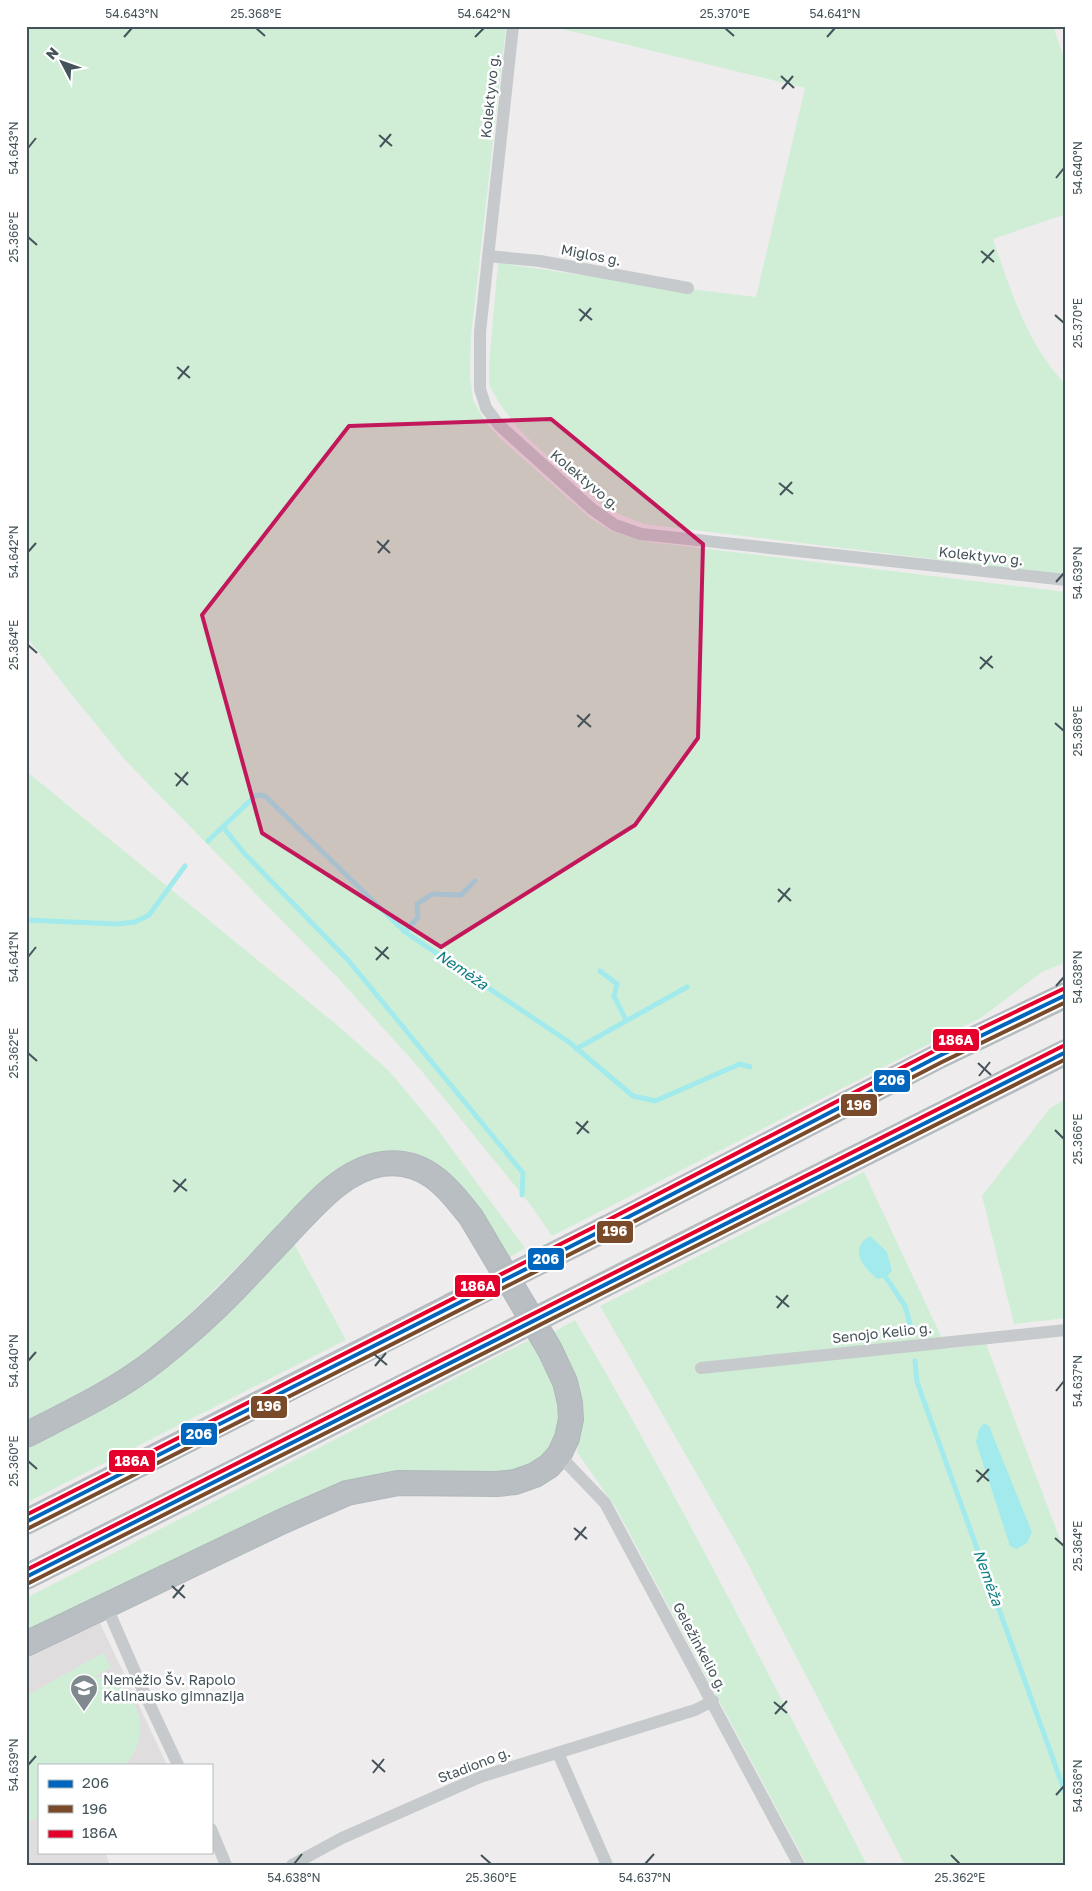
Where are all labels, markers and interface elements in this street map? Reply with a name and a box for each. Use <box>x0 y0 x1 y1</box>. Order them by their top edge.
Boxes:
text: 54.643°N <box>105 6 159 21</box>
text: 25.368°E <box>230 6 282 21</box>
text: 54.642°N <box>457 6 511 21</box>
text: 25.370°E <box>700 6 750 21</box>
text: 54.641°N <box>809 6 861 21</box>
north arrow <box>38 38 88 88</box>
text: N <box>42 44 62 63</box>
street label: Kolektyvo g. <box>477 53 502 139</box>
text: 54.643°N <box>6 121 21 175</box>
text: 54.640°N <box>1070 141 1085 195</box>
text: 25.366°E <box>6 211 21 263</box>
street label: Miglos g. <box>560 240 623 269</box>
text: 25.370°E <box>1070 298 1085 348</box>
street label: Kolektyvo g. <box>547 446 623 513</box>
text: 54.642°N <box>6 525 21 579</box>
street label: Kolektyvo g. <box>938 543 1024 568</box>
text: 54.639°N <box>1070 546 1085 600</box>
text: 25.364°E <box>6 620 21 670</box>
text: 25.368°E <box>1070 705 1085 757</box>
text: 54.641°N <box>6 931 21 983</box>
water label: Nemėža <box>433 945 492 993</box>
text: 54.638°N <box>1070 950 1085 1004</box>
text: 25.362°E <box>6 1028 21 1078</box>
line badge: 186A <box>932 1028 980 1052</box>
text: 186A <box>939 1031 974 1048</box>
line badge: 206 <box>873 1069 911 1093</box>
text: 206 <box>879 1071 905 1088</box>
line badge: 196 <box>840 1093 878 1117</box>
text: 196 <box>847 1096 872 1113</box>
text: 25.366°E <box>1070 1113 1085 1165</box>
line badge: 196 <box>596 1220 634 1244</box>
text: 196 <box>603 1222 628 1239</box>
line badge: 206 <box>527 1247 565 1271</box>
text: 206 <box>533 1250 559 1267</box>
line badge: 186A <box>454 1274 501 1298</box>
text: 186A <box>461 1277 496 1294</box>
street label: Senojo Kelio g. <box>831 1319 933 1346</box>
text: 54.640°N <box>6 1334 21 1388</box>
text: 54.637°N <box>1070 1355 1085 1407</box>
line badge: 196 <box>250 1395 288 1419</box>
text: 196 <box>257 1397 282 1414</box>
line badge: 206 <box>180 1422 218 1446</box>
text: 206 <box>186 1425 212 1442</box>
text: 25.360°E <box>6 1435 21 1487</box>
line badge: 186A <box>108 1449 156 1473</box>
text: 186A <box>115 1452 150 1469</box>
text: 25.364°E <box>1070 1521 1085 1571</box>
water label: Nemėža <box>971 1547 1008 1609</box>
street label: Geležinkelio g. <box>670 1599 731 1694</box>
place label: Nemėžio Šv. Rapolo Kalinausko gimnazija <box>103 1671 244 1704</box>
school or university icon: Nemėžio Šv. Rapolo Kalinausko gimnazija <box>69 1673 99 1712</box>
text: 54.639°N <box>6 1738 21 1792</box>
street label: Stadiono g. <box>435 1743 512 1786</box>
text: 54.636°N <box>1070 1759 1085 1813</box>
legend <box>38 1764 212 1854</box>
text: 206 <box>82 1773 109 1791</box>
text: 196 <box>82 1799 107 1817</box>
text: 186A <box>82 1823 118 1841</box>
text: 54.638°N <box>267 1870 321 1885</box>
text: 25.360°E <box>465 1870 517 1885</box>
text: 54.637°N <box>619 1870 671 1885</box>
text: 25.362°E <box>935 1870 985 1885</box>

